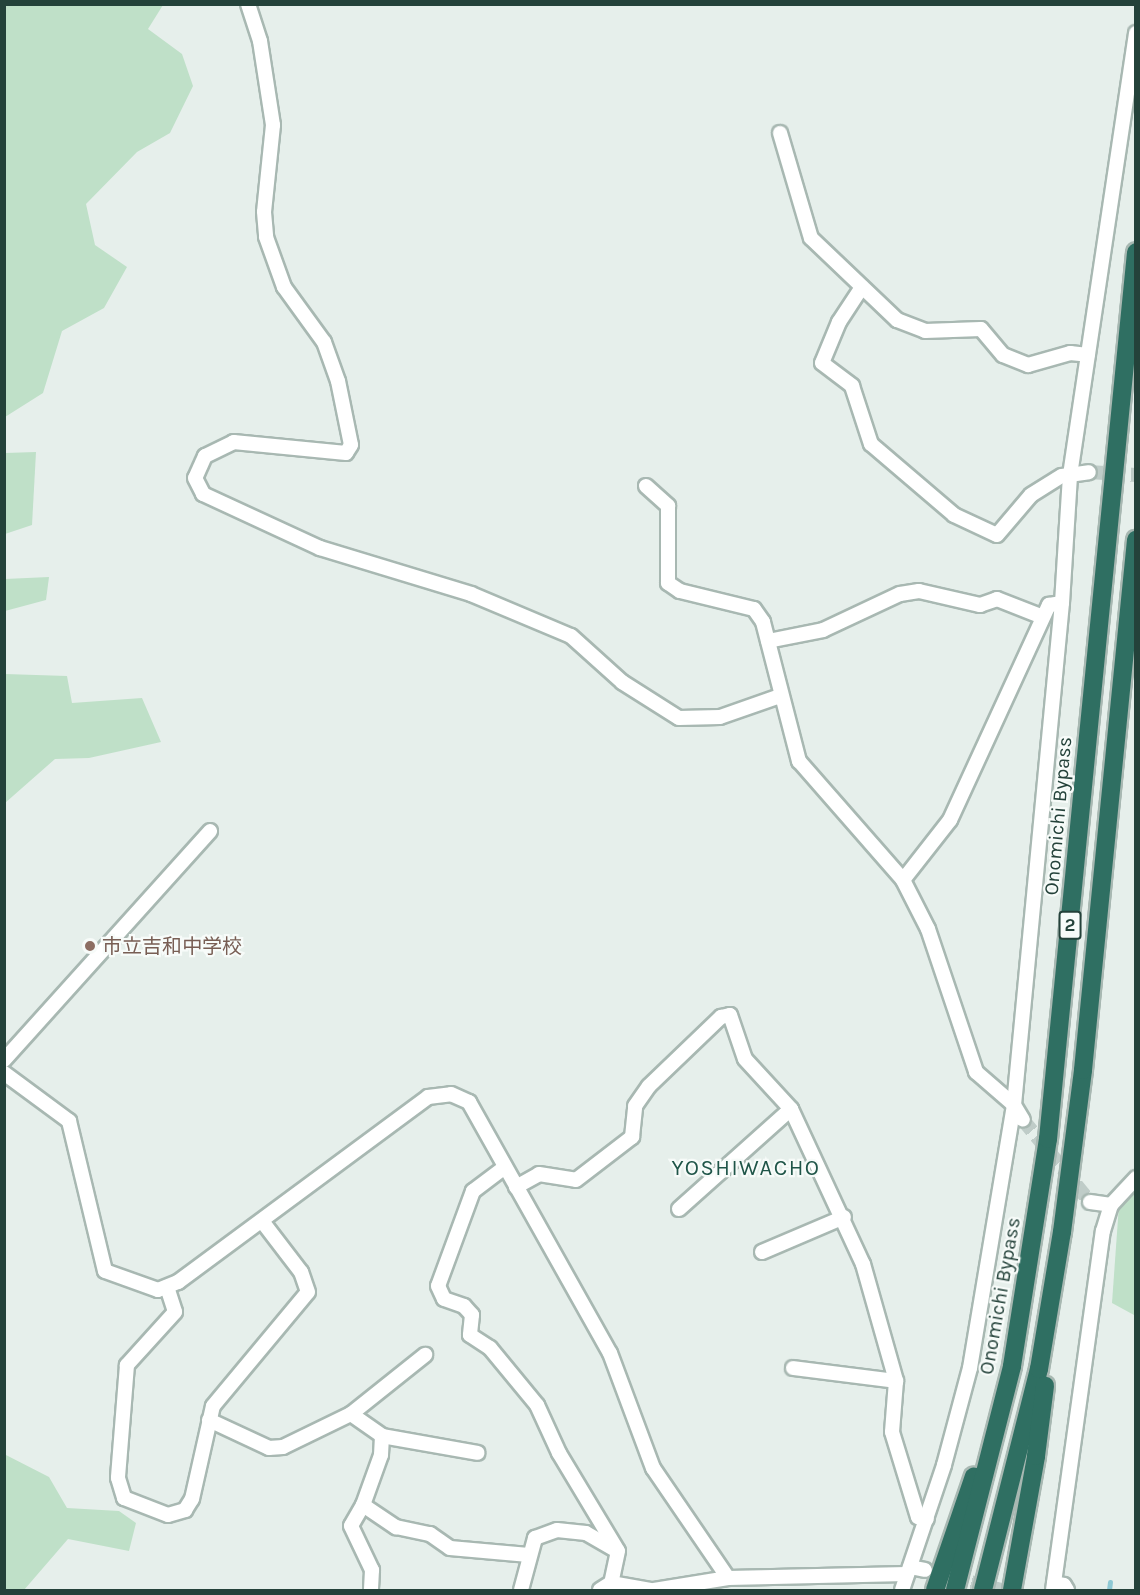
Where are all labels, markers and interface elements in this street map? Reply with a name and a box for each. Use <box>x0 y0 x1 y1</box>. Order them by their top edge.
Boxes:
street label: Onomichi Bypass <box>1039 736 1077 896</box>
road number: 2 <box>1058 910 1082 940</box>
place label: 市立吉和中学校 <box>102 934 242 958</box>
marker: 市立吉和中学校 <box>83 939 97 953</box>
district label: YOSHIWACHO <box>671 1156 821 1182</box>
street label: Onomichi Bypass <box>974 1216 1026 1376</box>

